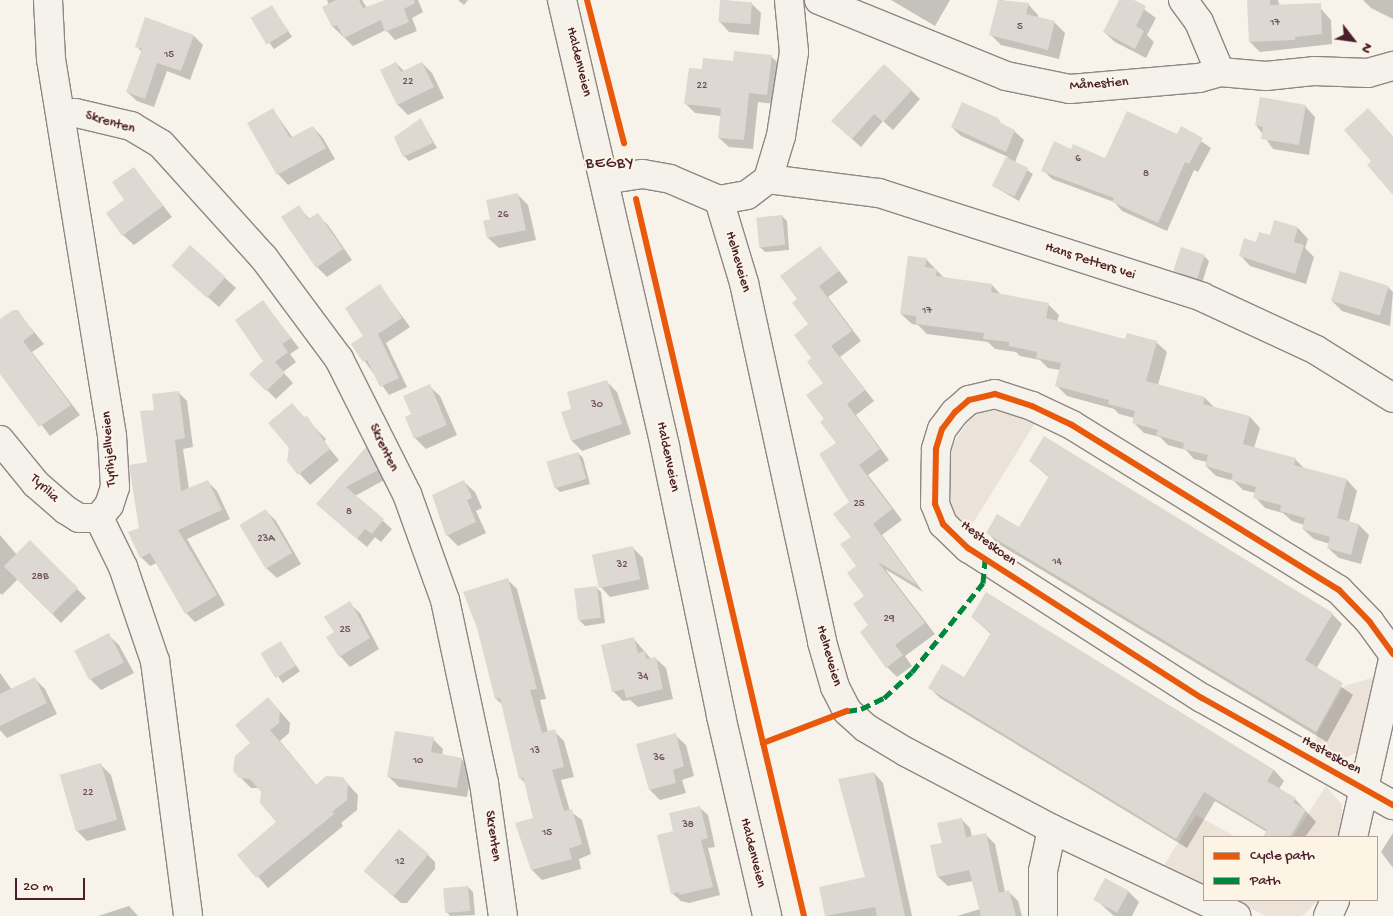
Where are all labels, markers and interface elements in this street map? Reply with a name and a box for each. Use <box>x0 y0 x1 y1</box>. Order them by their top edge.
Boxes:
north arrow <box>1328 15 1378 65</box>
house number: 17 <box>1270 16 1280 30</box>
house number: 5 <box>1017 20 1023 34</box>
street label: Haldenveien <box>561 25 595 99</box>
text: N <box>1357 40 1376 56</box>
house number: 15 <box>164 48 174 62</box>
house number: 22 <box>403 75 413 89</box>
street label: Månestien <box>1069 75 1129 95</box>
house number: 22 <box>697 79 707 93</box>
street label: Skrenten <box>83 108 137 138</box>
house number: 6 <box>1075 152 1081 166</box>
district label: BEGBY <box>585 155 635 175</box>
house number: 8 <box>1143 167 1149 181</box>
house number: 26 <box>498 208 508 222</box>
street label: Helneveien <box>720 230 754 294</box>
street label: Hans Petters vei <box>1043 239 1137 285</box>
house number: 17 <box>922 304 932 318</box>
house number: 30 <box>591 398 603 412</box>
street label: Tyrihjellveien <box>99 411 121 487</box>
street label: Haldenveien <box>651 420 683 494</box>
street label: Skrenten <box>364 421 402 475</box>
street label: Tyrilia <box>26 471 62 507</box>
house number: 25 <box>853 497 865 511</box>
house number: 8 <box>346 505 352 519</box>
street label: Hesteskoen <box>957 517 1019 571</box>
house number: 23A <box>257 532 275 546</box>
house number: 14 <box>1052 555 1062 569</box>
house number: 32 <box>616 558 628 572</box>
house number: 28B <box>31 570 49 584</box>
house number: 29 <box>884 612 894 626</box>
house number: 25 <box>339 623 351 637</box>
street label: Helneveien <box>811 624 845 688</box>
house number: 34 <box>638 670 648 684</box>
street label: Hesteskoen <box>1298 733 1364 779</box>
house number: 13 <box>530 744 540 758</box>
house number: 36 <box>653 751 665 765</box>
house number: 10 <box>413 754 423 768</box>
house number: 22 <box>83 786 93 800</box>
street label: Skrenten <box>480 809 504 863</box>
street label: Haldenveien <box>735 816 769 890</box>
house number: 38 <box>682 818 694 832</box>
house number: 15 <box>542 826 552 840</box>
legend <box>1203 836 1378 901</box>
text: Cycle path <box>1250 847 1315 865</box>
house number: 12 <box>395 855 405 869</box>
scale bar <box>18 868 88 900</box>
text: Path <box>1250 872 1281 890</box>
text: 20 m <box>23 878 53 896</box>

